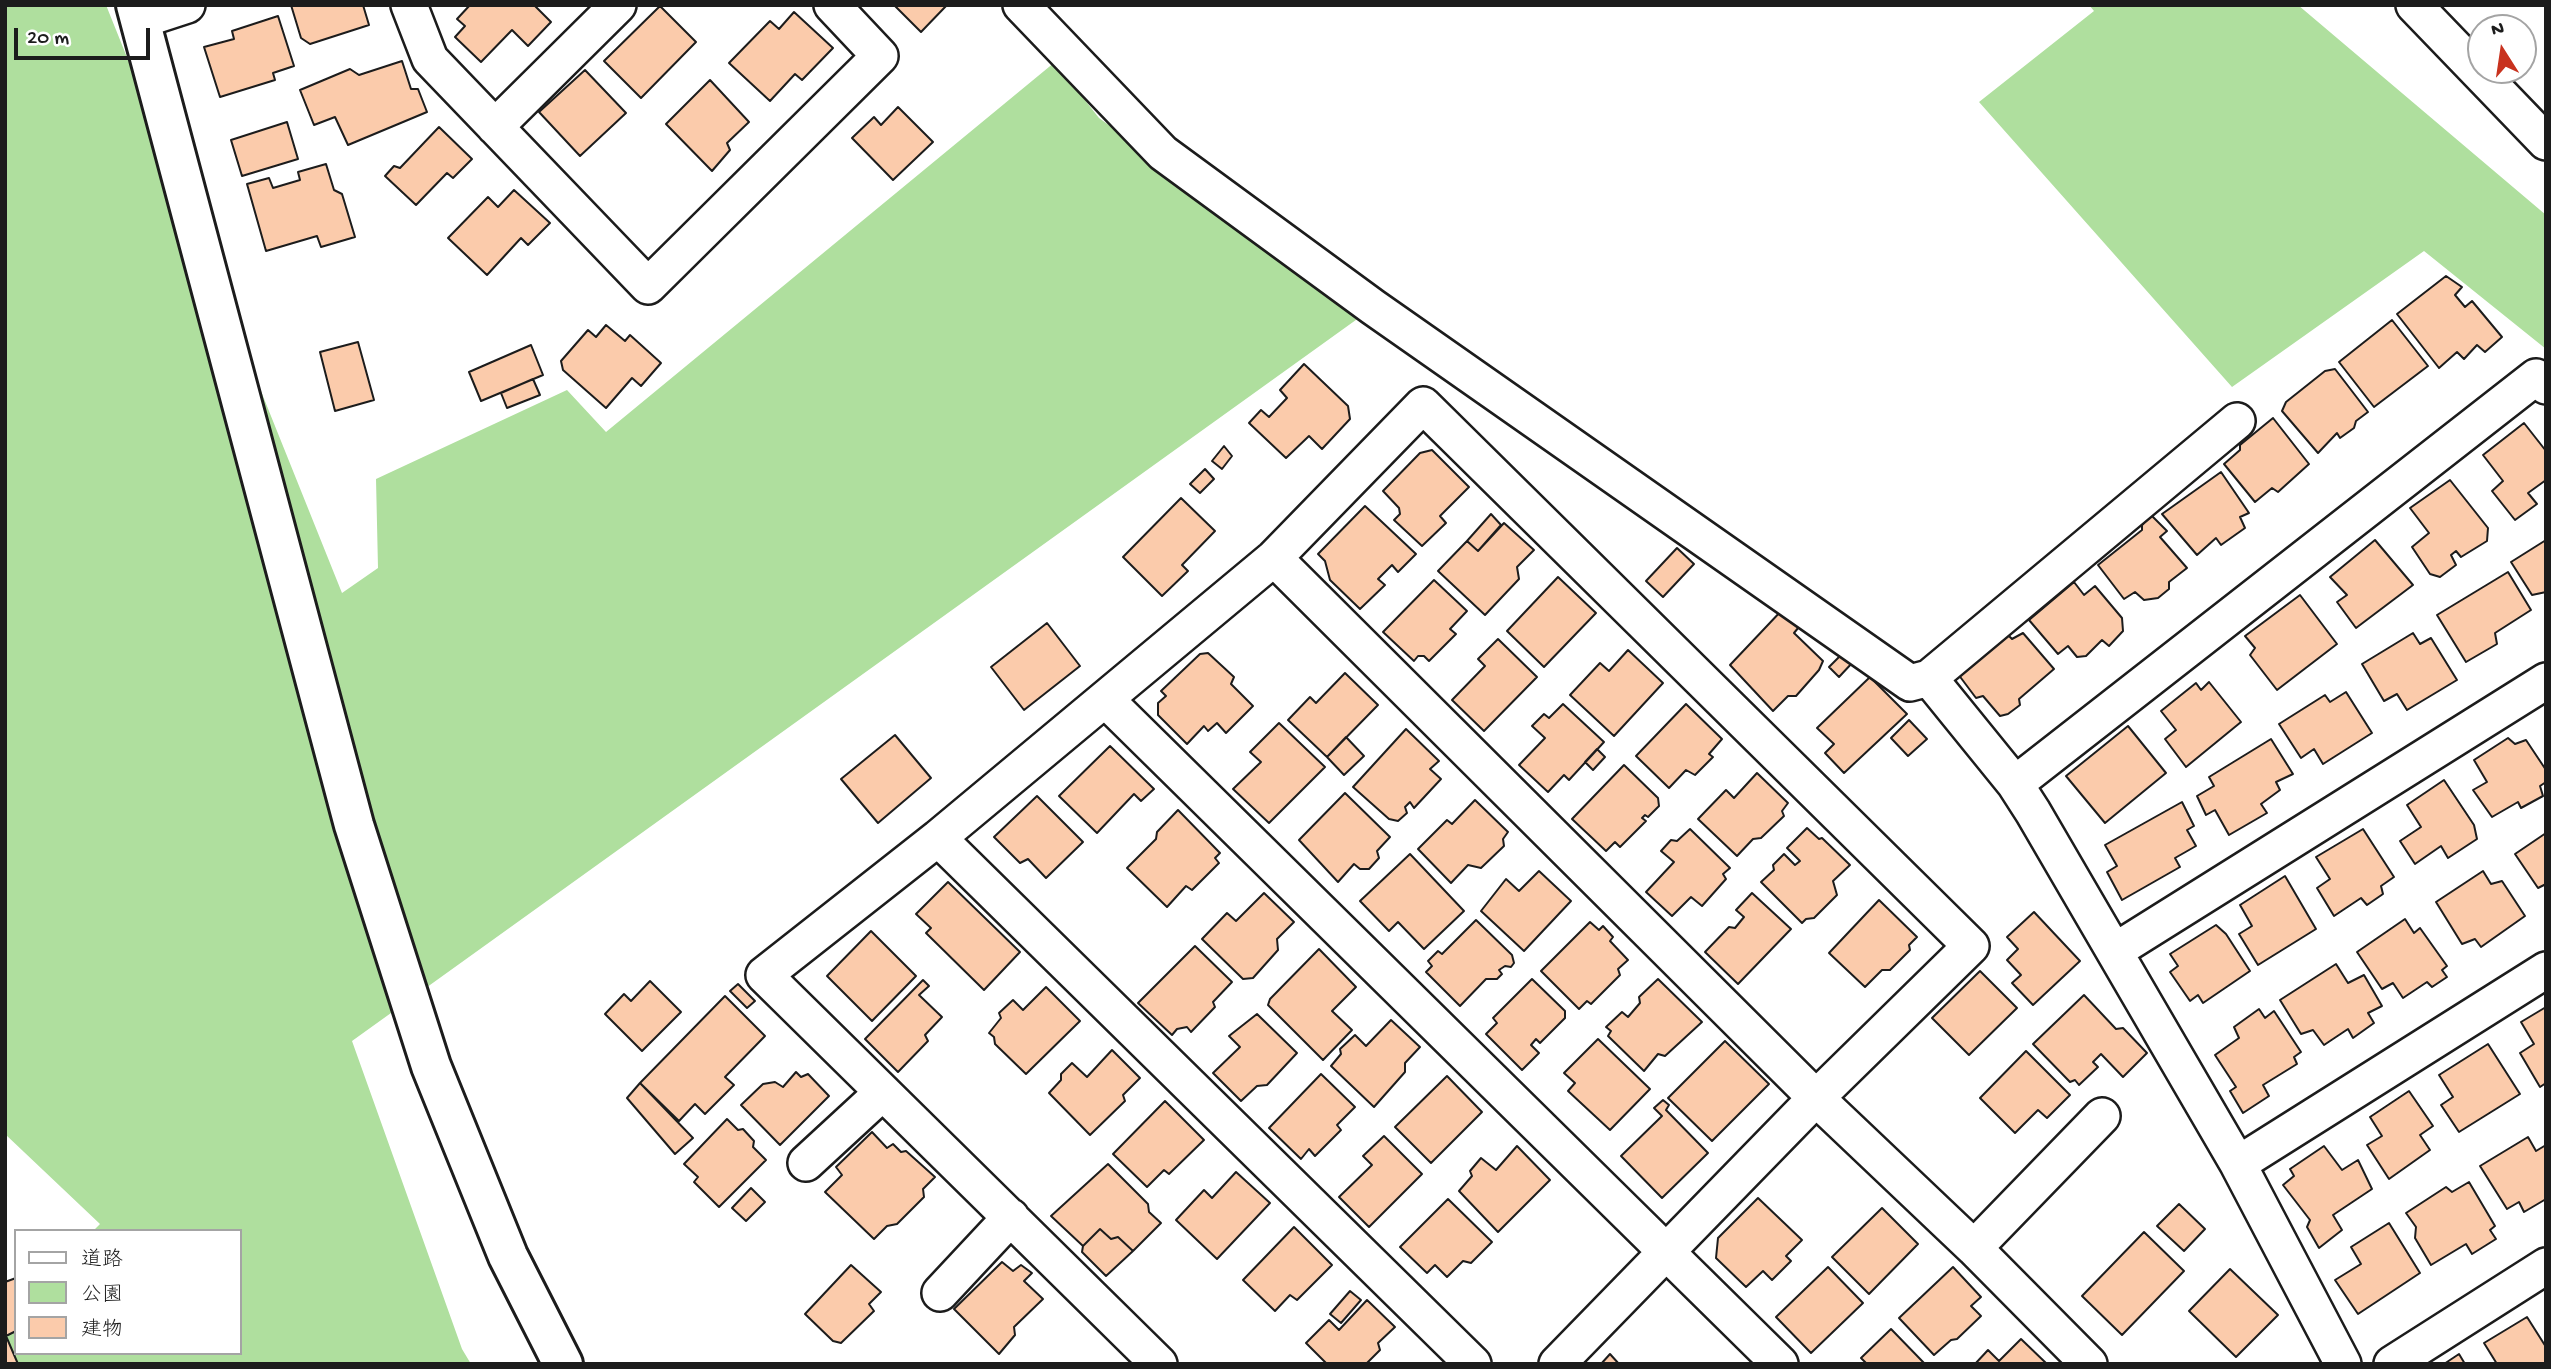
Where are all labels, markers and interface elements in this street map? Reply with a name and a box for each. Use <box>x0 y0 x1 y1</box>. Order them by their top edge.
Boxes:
scale bar <box>18 14 154 58</box>
north arrow <box>2467 14 2537 84</box>
text: N <box>2489 17 2506 42</box>
text: 20 m <box>27 27 69 52</box>
legend <box>14 1229 242 1355</box>
text: 道路 <box>81 1249 123 1274</box>
text: 公園 <box>81 1284 123 1309</box>
text: 建物 <box>81 1319 123 1344</box>

